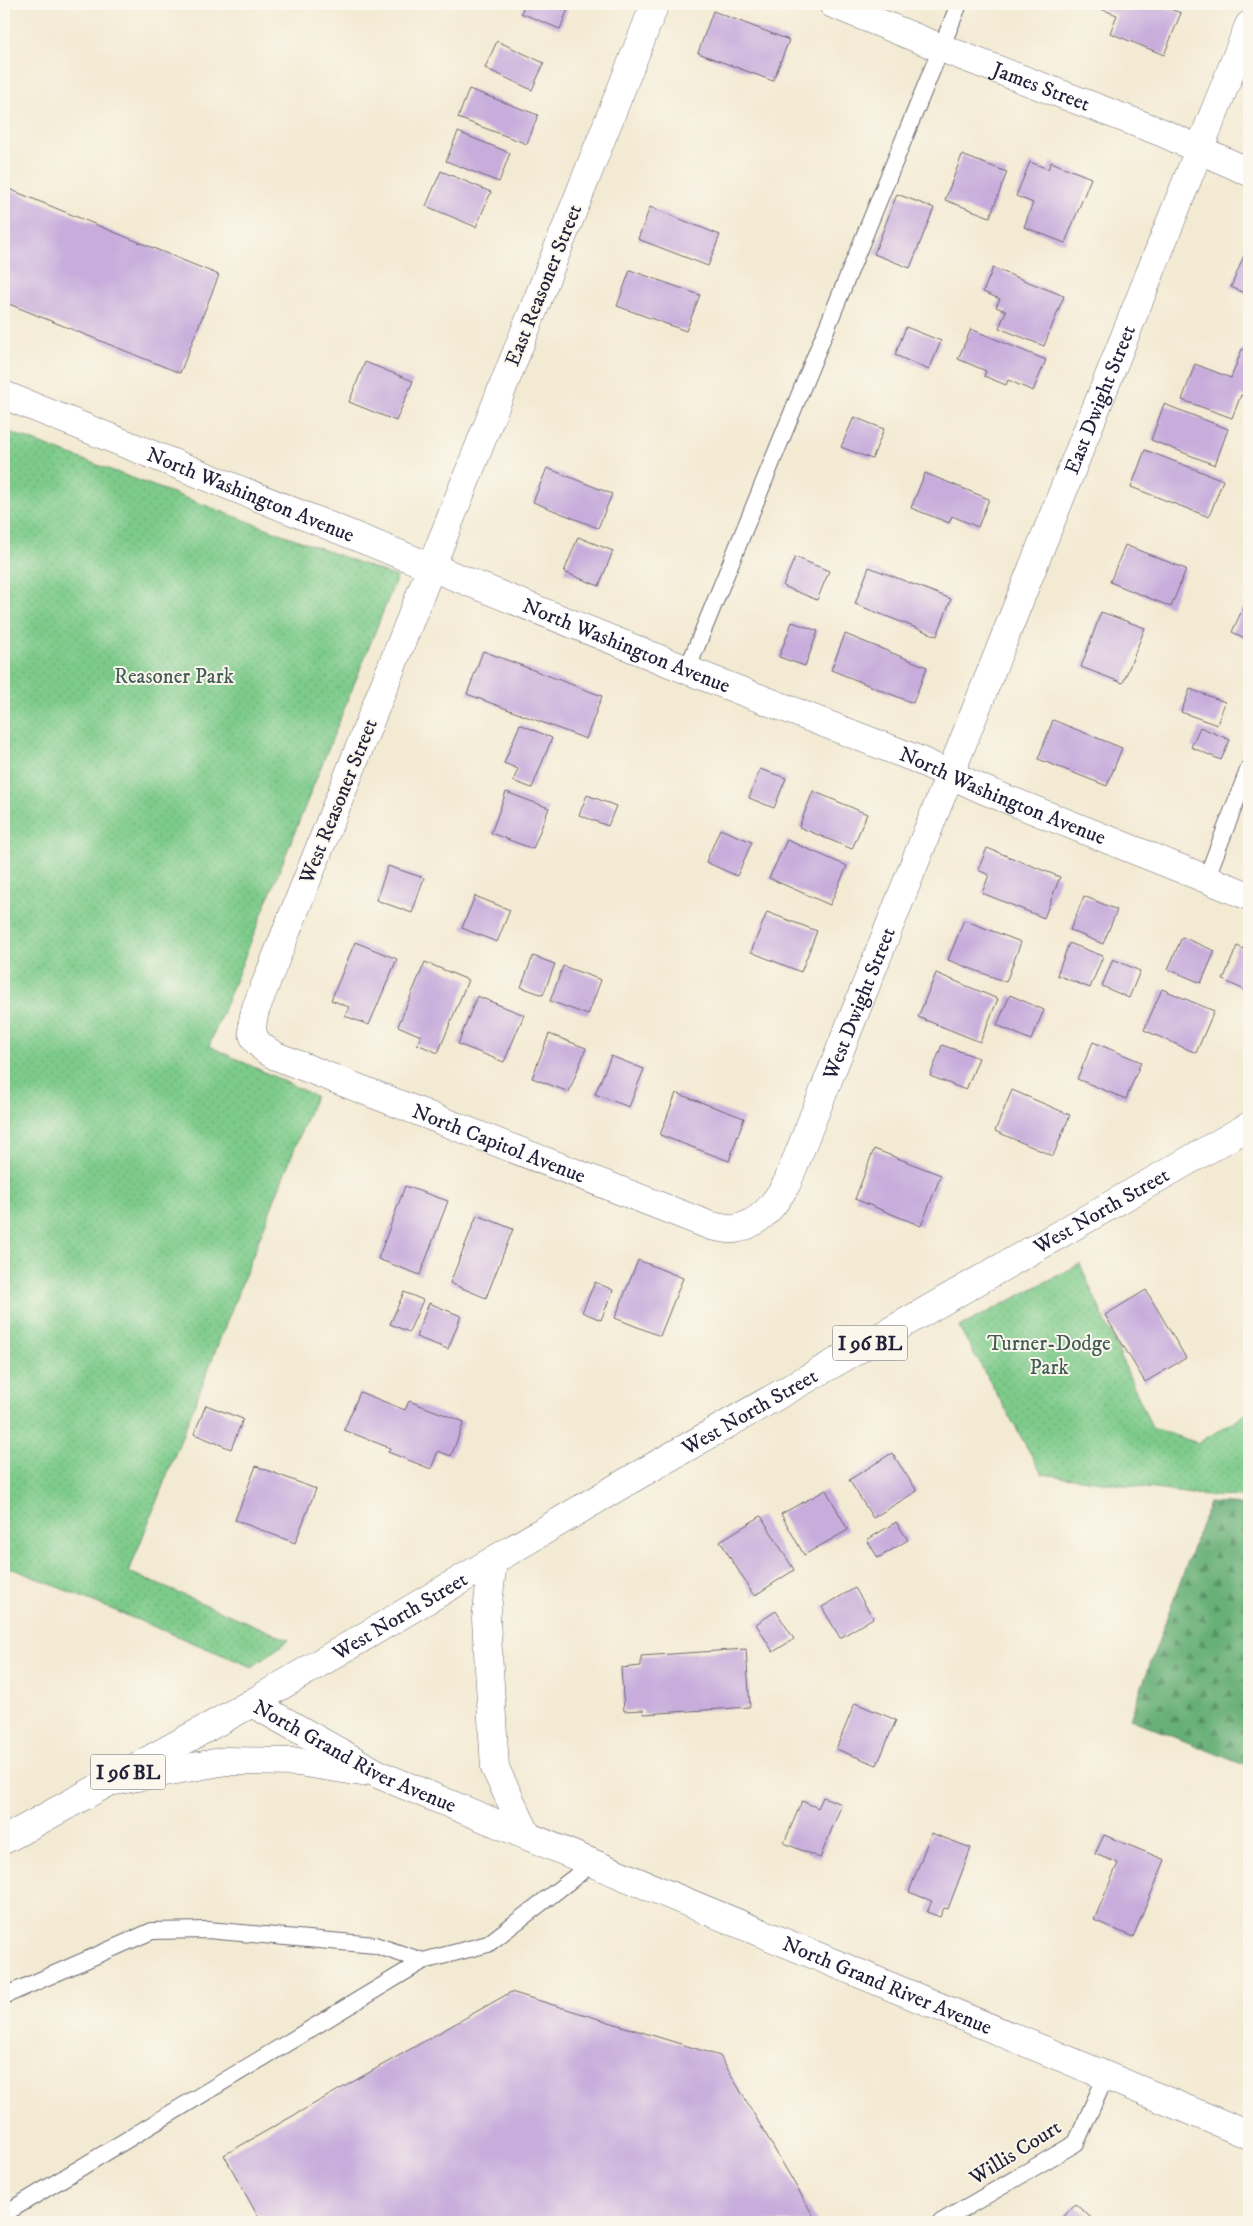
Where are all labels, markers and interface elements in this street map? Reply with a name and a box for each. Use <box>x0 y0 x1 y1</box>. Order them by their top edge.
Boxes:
street label: James Street <box>987 56 1094 118</box>
street label: East Reasoner Street <box>500 200 588 370</box>
street label: East Dwight Street <box>1059 321 1142 478</box>
street label: North Washington Avenue <box>143 442 358 549</box>
street label: North Washington Avenue <box>518 593 734 700</box>
park label: Reasoner Park <box>114 664 235 690</box>
street label: West Reasoner Street <box>294 715 384 889</box>
street label: North Washington Avenue <box>895 742 1110 851</box>
street label: West Dwight Street <box>817 923 902 1085</box>
street label: North Capitol Avenue <box>408 1098 589 1190</box>
street label: West North Street <box>1028 1162 1174 1261</box>
road number: I 96 BL <box>832 1326 908 1360</box>
park label: Turner-Dodge Park <box>987 1331 1111 1381</box>
street label: West North Street <box>677 1363 823 1462</box>
street label: West North Street <box>327 1567 473 1667</box>
street label: North Grand River Avenue <box>248 1694 460 1819</box>
road number: I 96 BL <box>90 1754 166 1790</box>
street label: North Grand River Avenue <box>778 1931 996 2041</box>
street label: Willis Court <box>964 2114 1066 2192</box>

